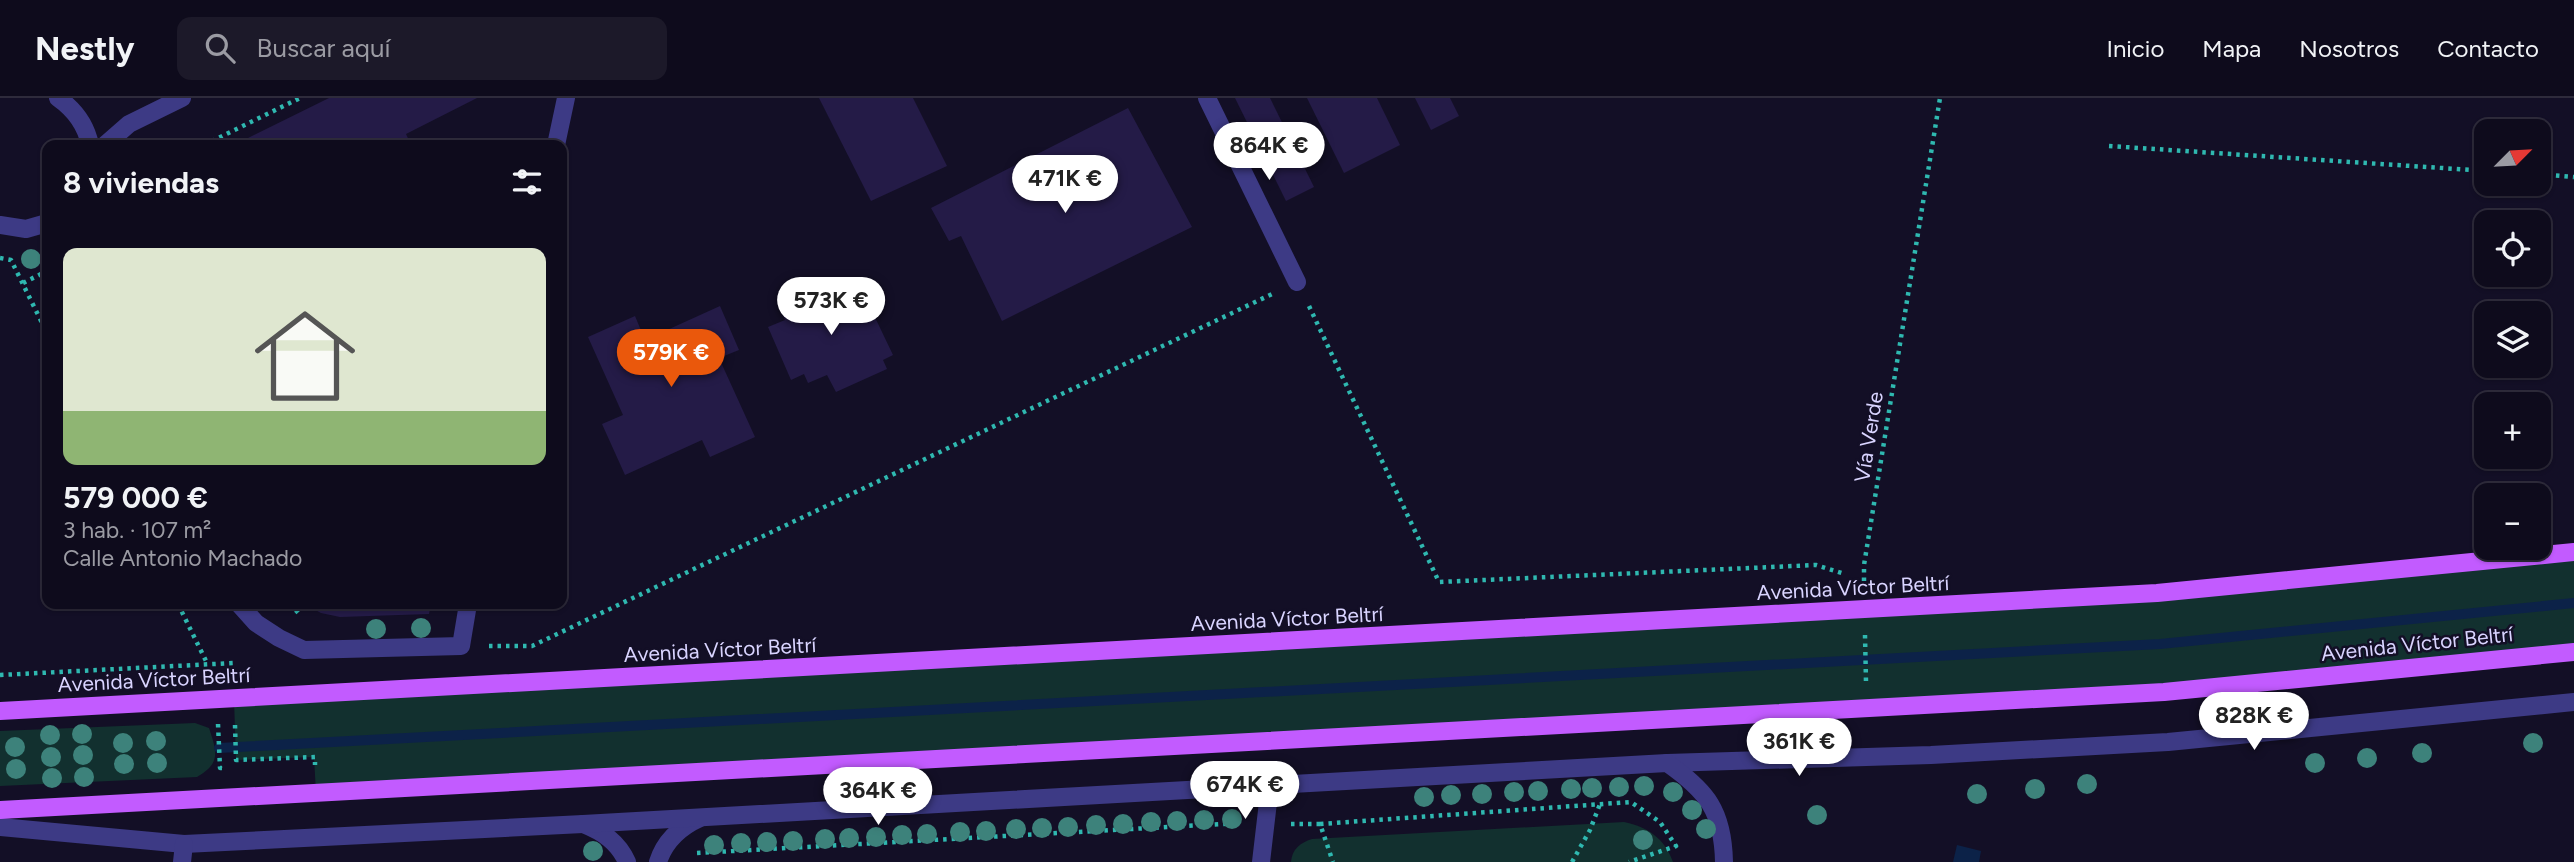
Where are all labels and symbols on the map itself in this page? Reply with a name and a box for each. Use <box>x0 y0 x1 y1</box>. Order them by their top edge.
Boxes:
north arrow <box>2474 119 2552 196</box>
pin: 864K € <box>1212 122 1326 182</box>
pin: 471K € <box>1008 156 1122 215</box>
pin: 573K € <box>774 278 888 337</box>
pin: 579K € <box>614 330 728 389</box>
street label: Vía Verde <box>1849 390 1888 484</box>
street label: Avenida Víctor Beltrí <box>1756 570 1951 605</box>
street label: Avenida Víctor Beltrí <box>1190 601 1385 636</box>
street label: Avenida Víctor Beltrí <box>2320 621 2515 666</box>
street label: Avenida Víctor Beltrí <box>623 632 818 667</box>
street label: Avenida Víctor Beltrí <box>57 662 252 697</box>
pin: 828K € <box>2197 692 2311 752</box>
pin: 361K € <box>1742 718 1856 778</box>
pin: 674K € <box>1188 762 1302 821</box>
pin: 364K € <box>821 768 935 827</box>

